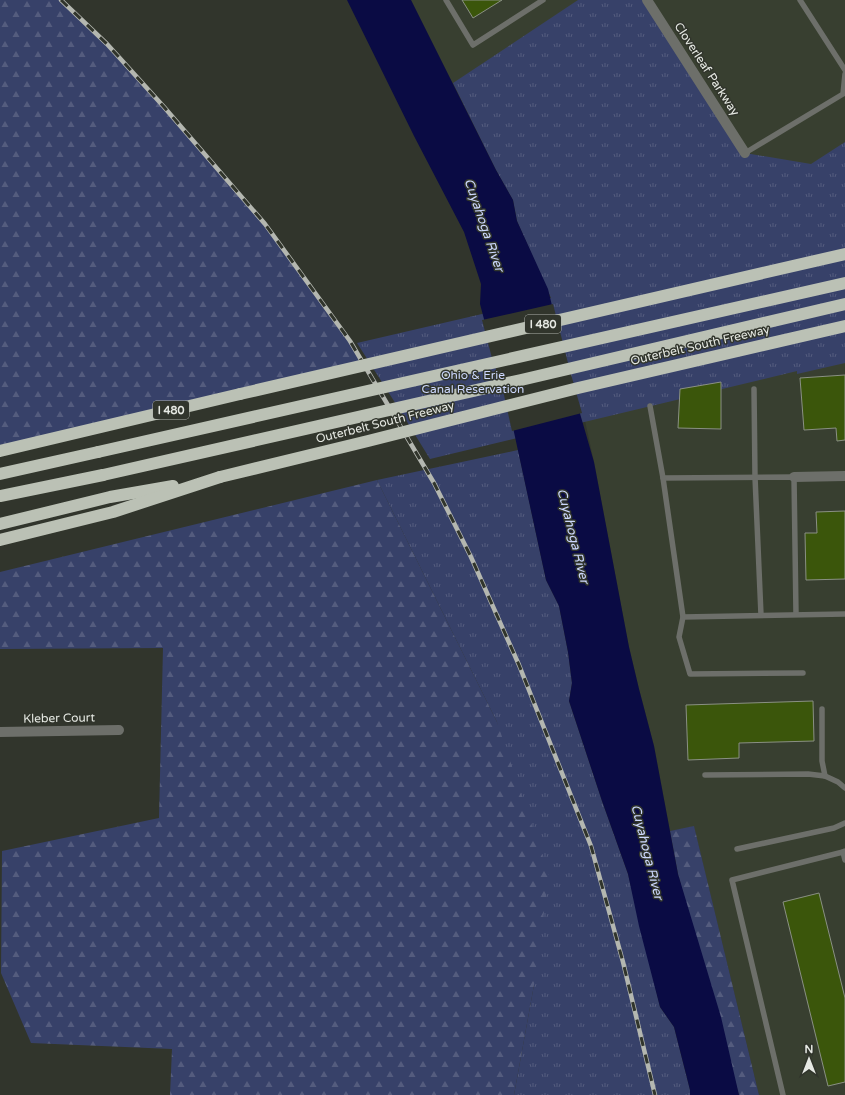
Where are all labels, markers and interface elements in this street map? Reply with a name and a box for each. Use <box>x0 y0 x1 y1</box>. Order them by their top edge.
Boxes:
street label: Cloverleaf Parkway <box>672 20 743 119</box>
water label: Cuyahoga River <box>461 176 508 276</box>
road number: I 480 <box>525 315 561 333</box>
street label: Outerbelt South Freeway <box>629 322 771 368</box>
park label: Ohio & Erie Canal Reservation <box>422 368 524 396</box>
street label: Outerbelt South Freeway <box>314 398 456 446</box>
road number: I 480 <box>153 401 189 419</box>
water label: Cuyahoga River <box>553 487 593 587</box>
street label: Kleber Court <box>23 710 95 726</box>
water label: Cuyahoga River <box>627 803 667 903</box>
north arrow <box>789 1039 829 1079</box>
text: N <box>805 1043 813 1056</box>

